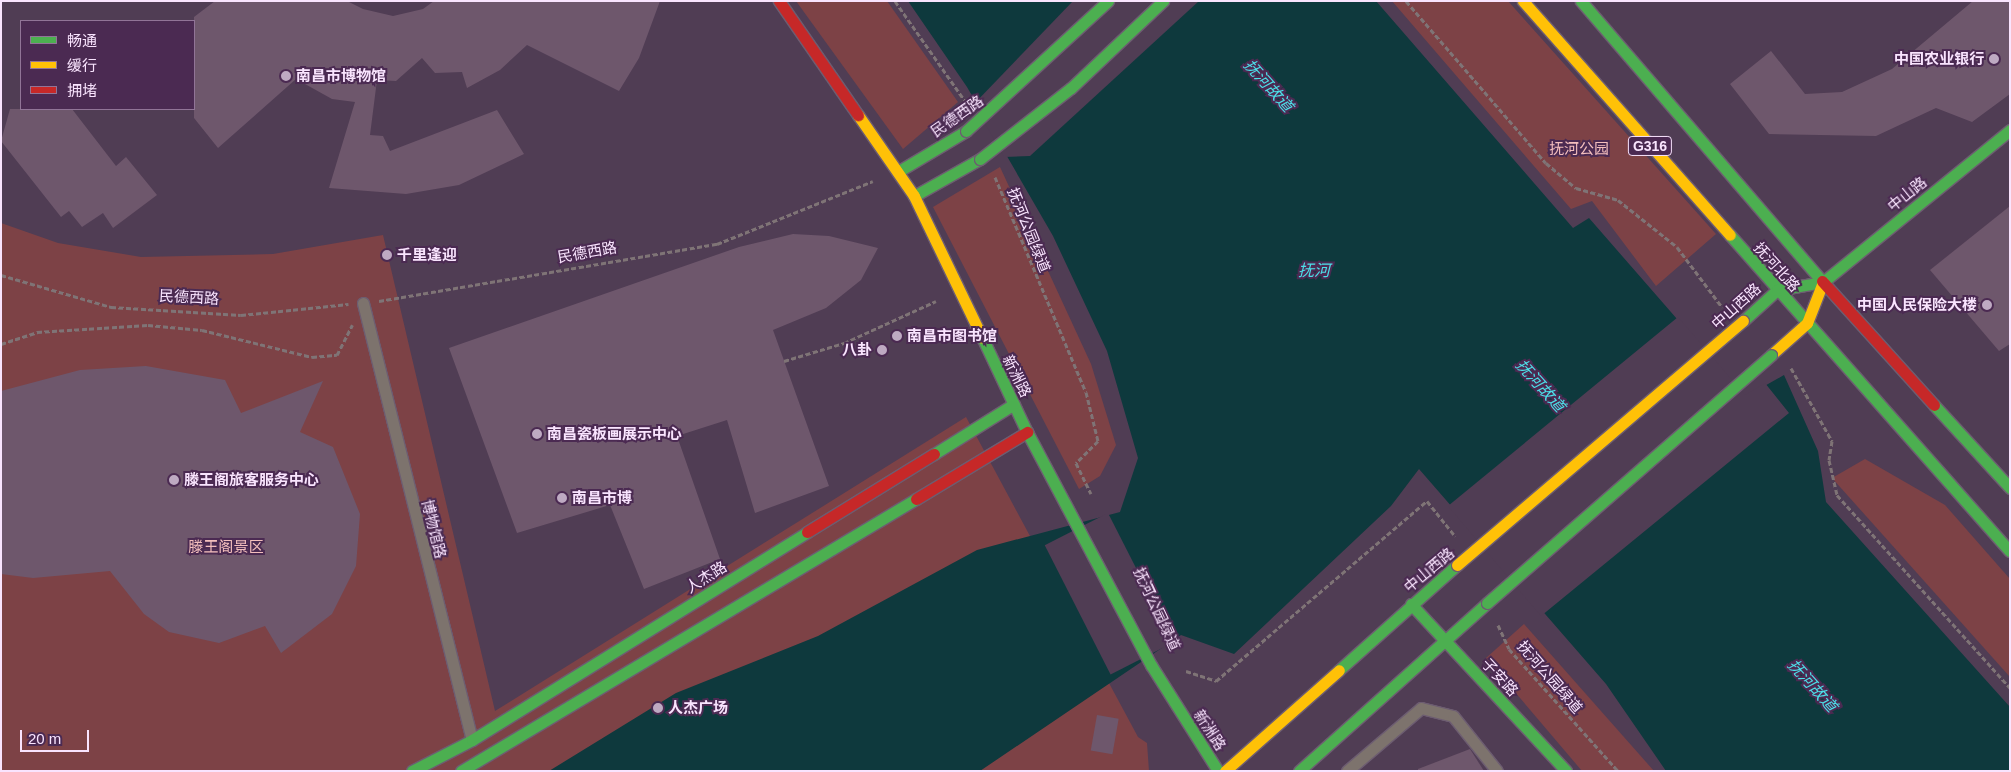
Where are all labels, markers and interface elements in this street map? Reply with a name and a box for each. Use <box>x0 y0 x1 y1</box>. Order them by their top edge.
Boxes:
legend <box>20 20 195 110</box>
text: 畅通 <box>67 32 97 49</box>
place label: 中国农业银行 <box>1894 50 1984 68</box>
marker: 中国农业银行 <box>1988 53 2000 65</box>
water label: 抚河故道 <box>1239 56 1297 116</box>
text: 缓行 <box>67 57 97 74</box>
place label: 南昌市博物馆 <box>296 67 386 85</box>
marker: 南昌市博物馆 <box>280 70 292 82</box>
text: 拥堵 <box>67 82 97 99</box>
street label: 民德西路 <box>927 91 987 141</box>
road number: G316 <box>1628 134 1672 158</box>
park label: 抚河公园 <box>1549 140 1609 158</box>
street label: 中山路 <box>1884 173 1930 215</box>
street label: 抚河公园绿道 <box>1004 185 1054 275</box>
street label: 民德西路 <box>556 238 618 266</box>
street label: 抚河北路 <box>1750 239 1804 295</box>
place label: 千里逢迎 <box>397 246 457 264</box>
marker: 千里逢迎 <box>381 249 393 261</box>
water label: 抚河 <box>1298 261 1330 281</box>
street label: 中山西路 <box>1708 279 1764 333</box>
street label: 民德西路 <box>159 286 219 308</box>
place label: 中国人民保险大楼 <box>1857 296 1977 314</box>
marker: 中国人民保险大楼 <box>1981 299 1993 311</box>
place label: 南昌市图书馆 <box>907 327 997 345</box>
marker: 南昌市图书馆 <box>891 330 903 342</box>
place label: 八卦 <box>842 341 872 359</box>
marker: 八卦 <box>876 344 888 356</box>
street label: 新洲路 <box>999 352 1035 400</box>
water label: 抚河故道 <box>1511 356 1569 416</box>
place label: 南昌瓷板画展示中心 <box>547 425 682 443</box>
marker: 南昌瓷板画展示中心 <box>531 428 543 440</box>
place label: 滕王阁旅客服务中心 <box>184 471 319 489</box>
marker: 滕王阁旅客服务中心 <box>168 474 180 486</box>
place label: 南昌市博 <box>572 489 632 507</box>
marker: 南昌市博 <box>556 492 568 504</box>
street label: 博物馆路 <box>418 498 450 560</box>
park label: 滕王阁景区 <box>189 538 263 556</box>
street label: 中山西路 <box>1400 544 1458 596</box>
street label: 人杰路 <box>682 557 730 597</box>
street label: 抚河公园绿道 <box>1130 564 1184 654</box>
street label: 抚河公园绿道 <box>1514 637 1586 717</box>
street label: 子安路 <box>1478 654 1522 700</box>
water label: 抚河故道 <box>1783 656 1841 716</box>
place label: 人杰广场 <box>668 699 728 717</box>
marker: 人杰广场 <box>652 702 664 714</box>
street label: 新洲路 <box>1190 706 1230 754</box>
scale bar <box>22 720 91 752</box>
text: 20 m <box>28 730 61 747</box>

